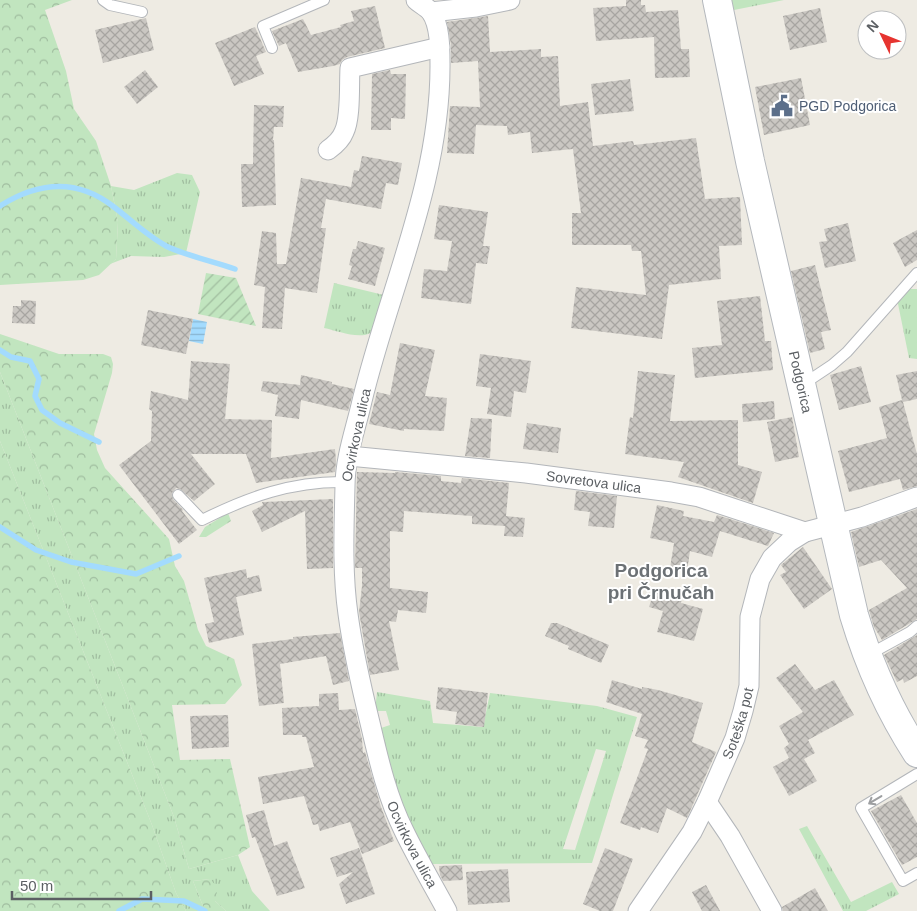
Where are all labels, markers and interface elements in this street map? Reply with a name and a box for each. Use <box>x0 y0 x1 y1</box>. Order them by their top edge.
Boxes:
north arrow <box>857 10 907 60</box>
text: N <box>863 17 882 35</box>
public building icon: PGD Podgorica <box>769 93 795 119</box>
place label: PGD Podgorica <box>799 98 896 114</box>
street label: Podgorica <box>786 349 816 415</box>
street label: Ocvirkova ulica <box>338 387 374 483</box>
street label: Sovretova ulica <box>545 468 642 496</box>
district label: Podgorica pri Črnučah <box>608 560 714 603</box>
street label: Soteška pot <box>719 686 756 761</box>
one-way arrow <box>869 795 883 805</box>
street label: Ocvirkova ulica <box>384 799 441 891</box>
scale bar <box>12 868 151 900</box>
text: 50 m <box>20 877 53 894</box>

